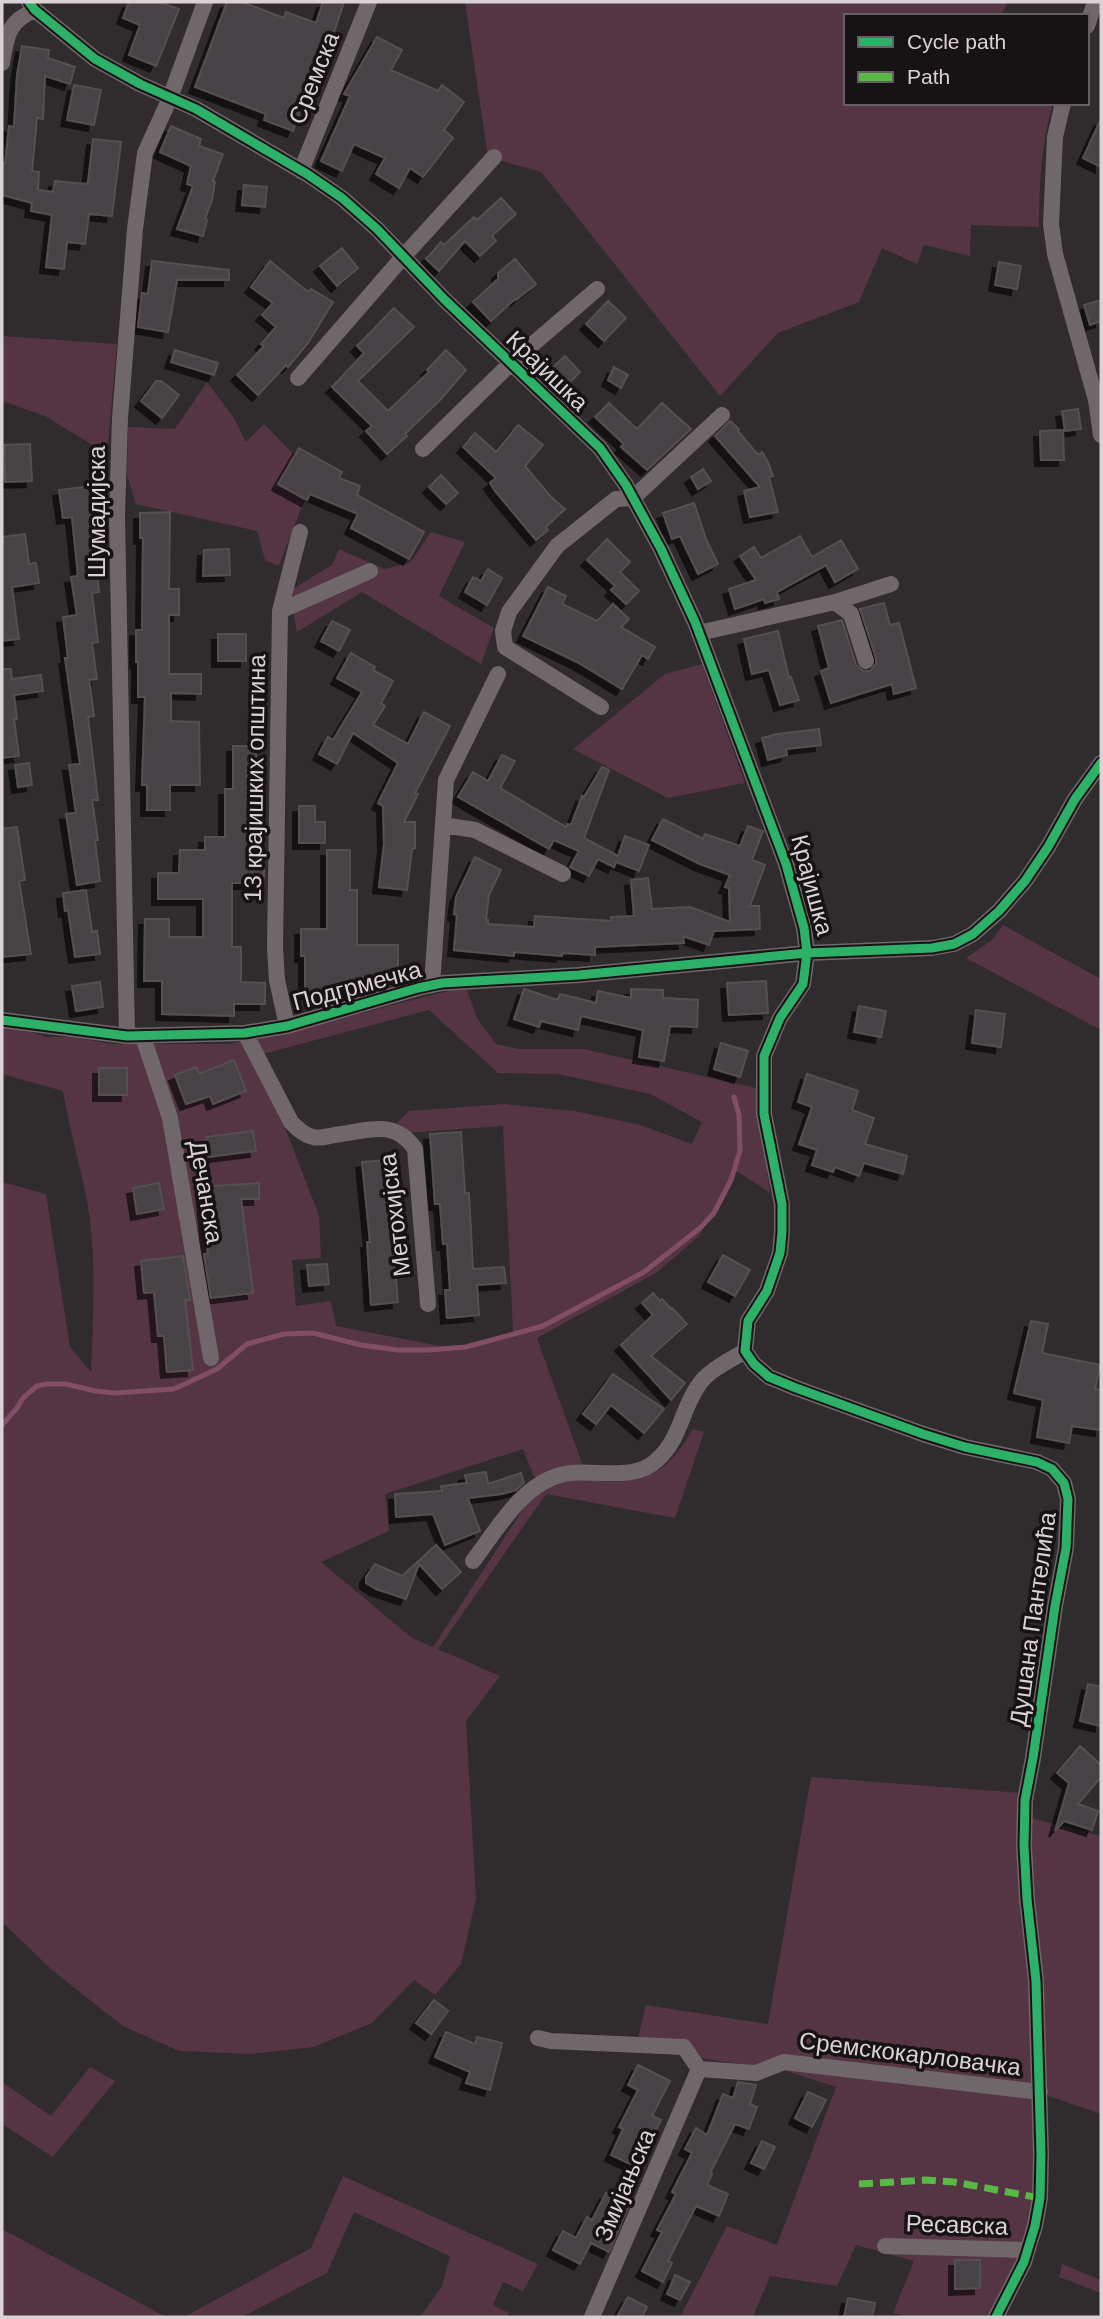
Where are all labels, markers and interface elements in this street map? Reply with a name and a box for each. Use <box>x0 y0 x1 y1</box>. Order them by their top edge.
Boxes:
legend <box>844 14 1089 105</box>
street label: Сремска <box>283 27 344 128</box>
text: Cycle path <box>907 30 1006 53</box>
text: Path <box>907 65 950 88</box>
street label: Крајишка <box>501 325 594 417</box>
street label: Шумадијска <box>83 445 110 578</box>
street label: 13 крајишких општина <box>239 653 270 902</box>
street label: Крајишка <box>786 832 839 939</box>
street label: Подгрмечка <box>290 955 425 1016</box>
street label: Дечанска <box>184 1138 229 1246</box>
street label: Метохијска <box>373 1151 415 1278</box>
street label: Душана Пантелића <box>1004 1510 1061 1728</box>
street label: Сремскокарловачка <box>798 2026 1023 2081</box>
street label: Змијањска <box>589 2124 660 2245</box>
street label: Ресавска <box>905 2209 1009 2240</box>

